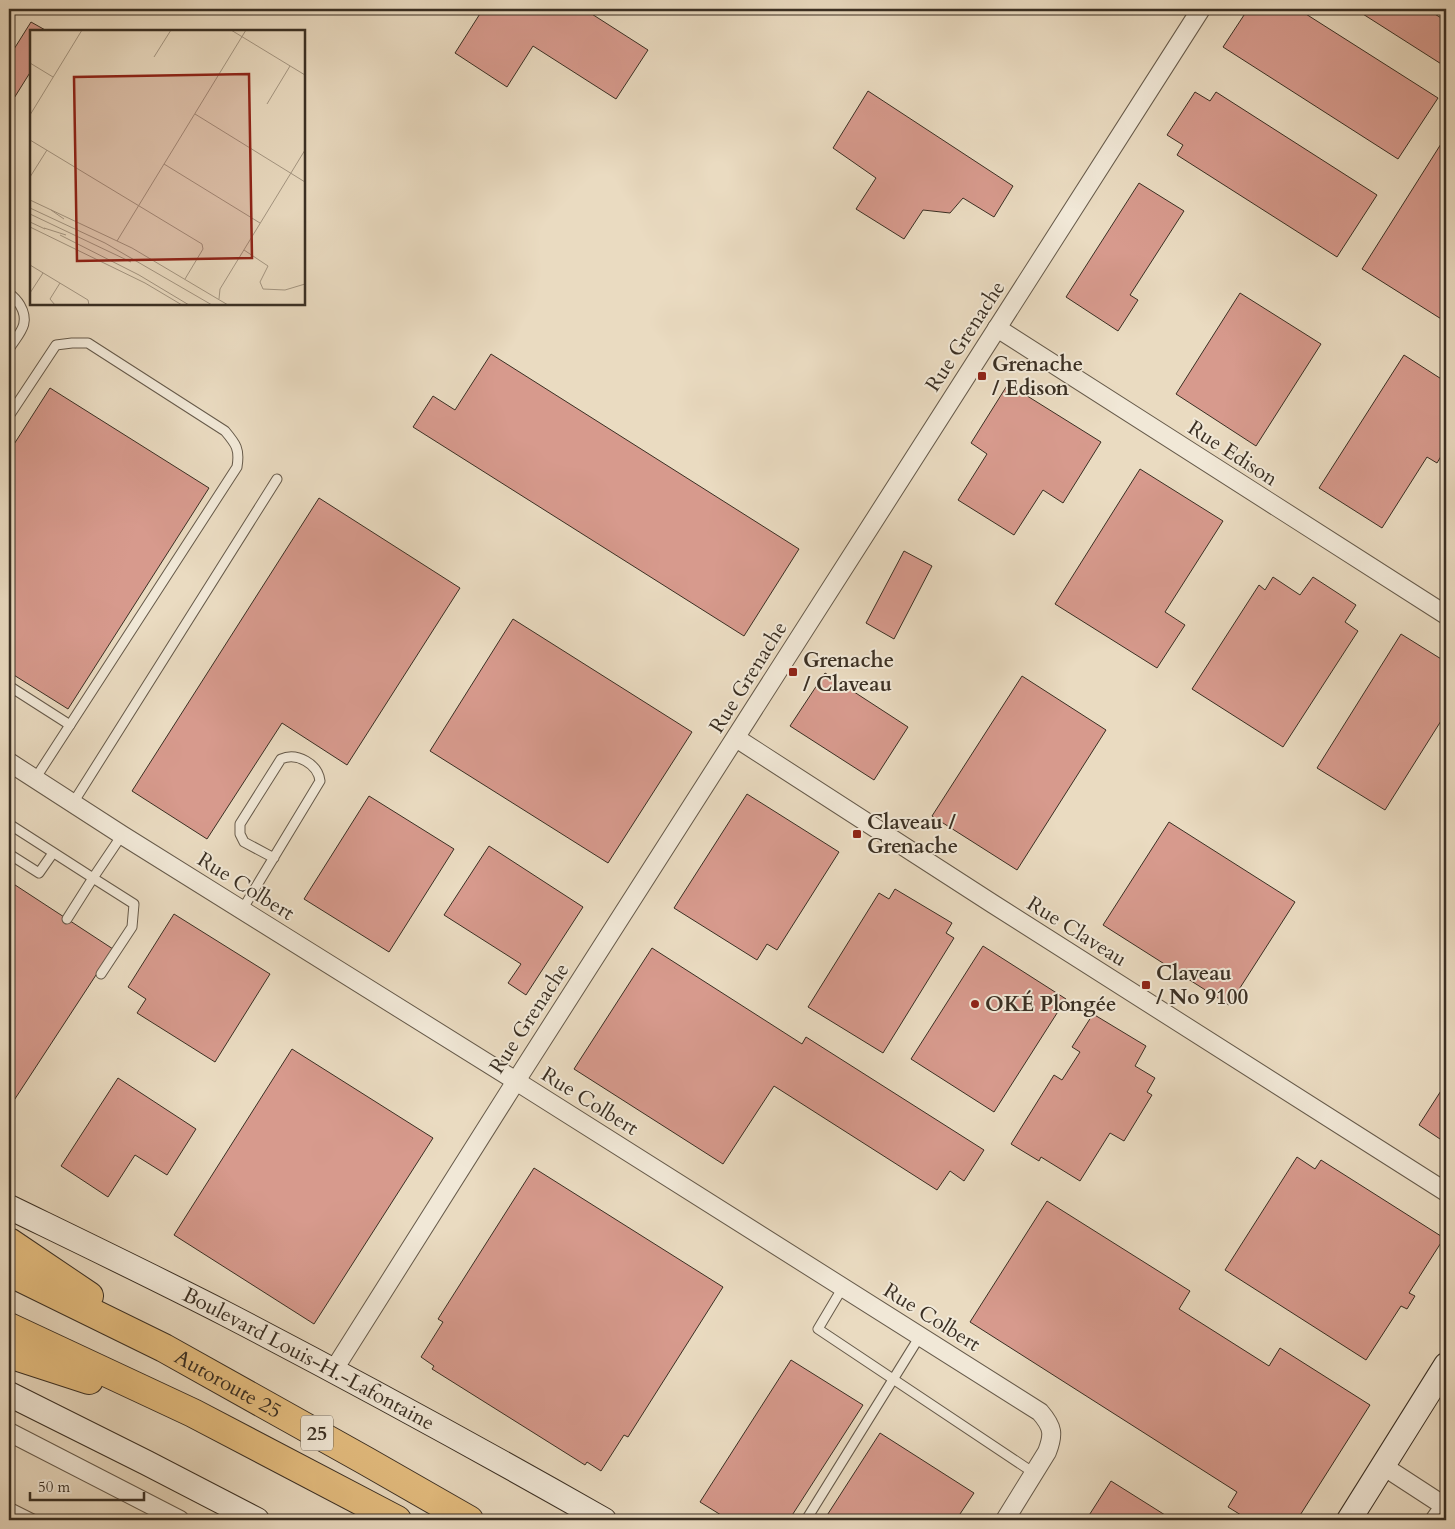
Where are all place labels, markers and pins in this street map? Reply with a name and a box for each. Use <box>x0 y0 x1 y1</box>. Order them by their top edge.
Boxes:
place label: Grenache / Edison <box>992 350 1083 403</box>
marker: Grenache / Edison <box>976 370 988 382</box>
place label: Grenache / Claveau <box>803 646 894 699</box>
marker: Grenache / Claveau <box>787 666 799 678</box>
place label: Claveau / Grenache <box>867 808 958 861</box>
marker: Claveau / Grenache <box>851 828 863 840</box>
place label: Claveau / No 9100 <box>1156 959 1248 1012</box>
marker: Claveau / No 9100 <box>1140 979 1152 991</box>
place label: OKÉ Plongée <box>985 990 1116 1019</box>
marker: OKÉ Plongée <box>969 998 981 1010</box>

